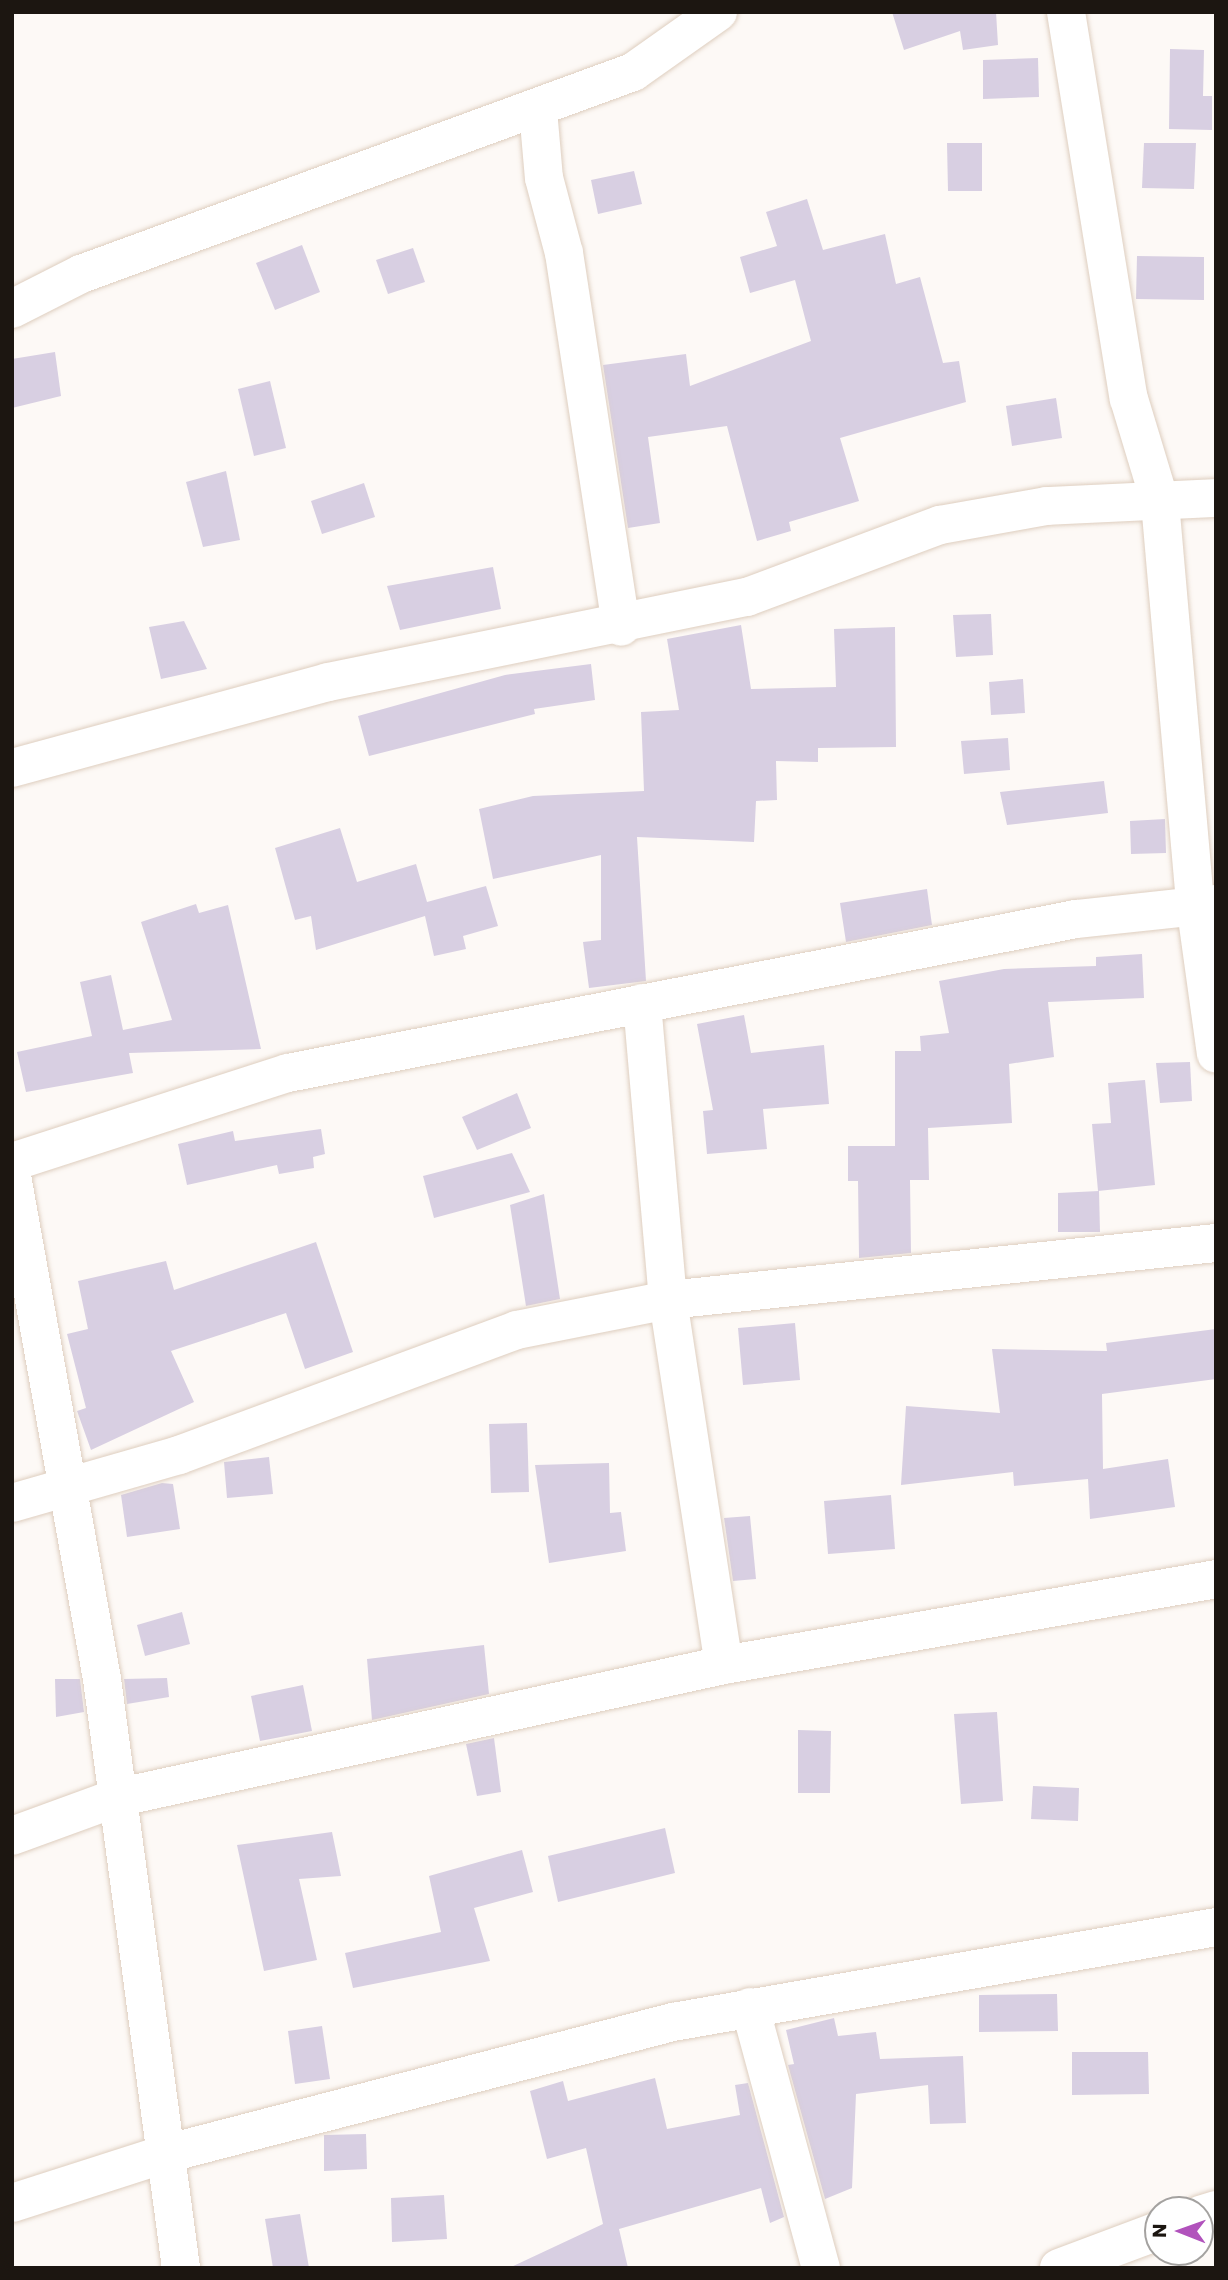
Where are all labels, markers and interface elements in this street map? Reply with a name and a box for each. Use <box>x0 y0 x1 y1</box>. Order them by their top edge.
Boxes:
north arrow <box>1144 2196 1214 2266</box>
text: N <box>1146 2223 1173 2238</box>

